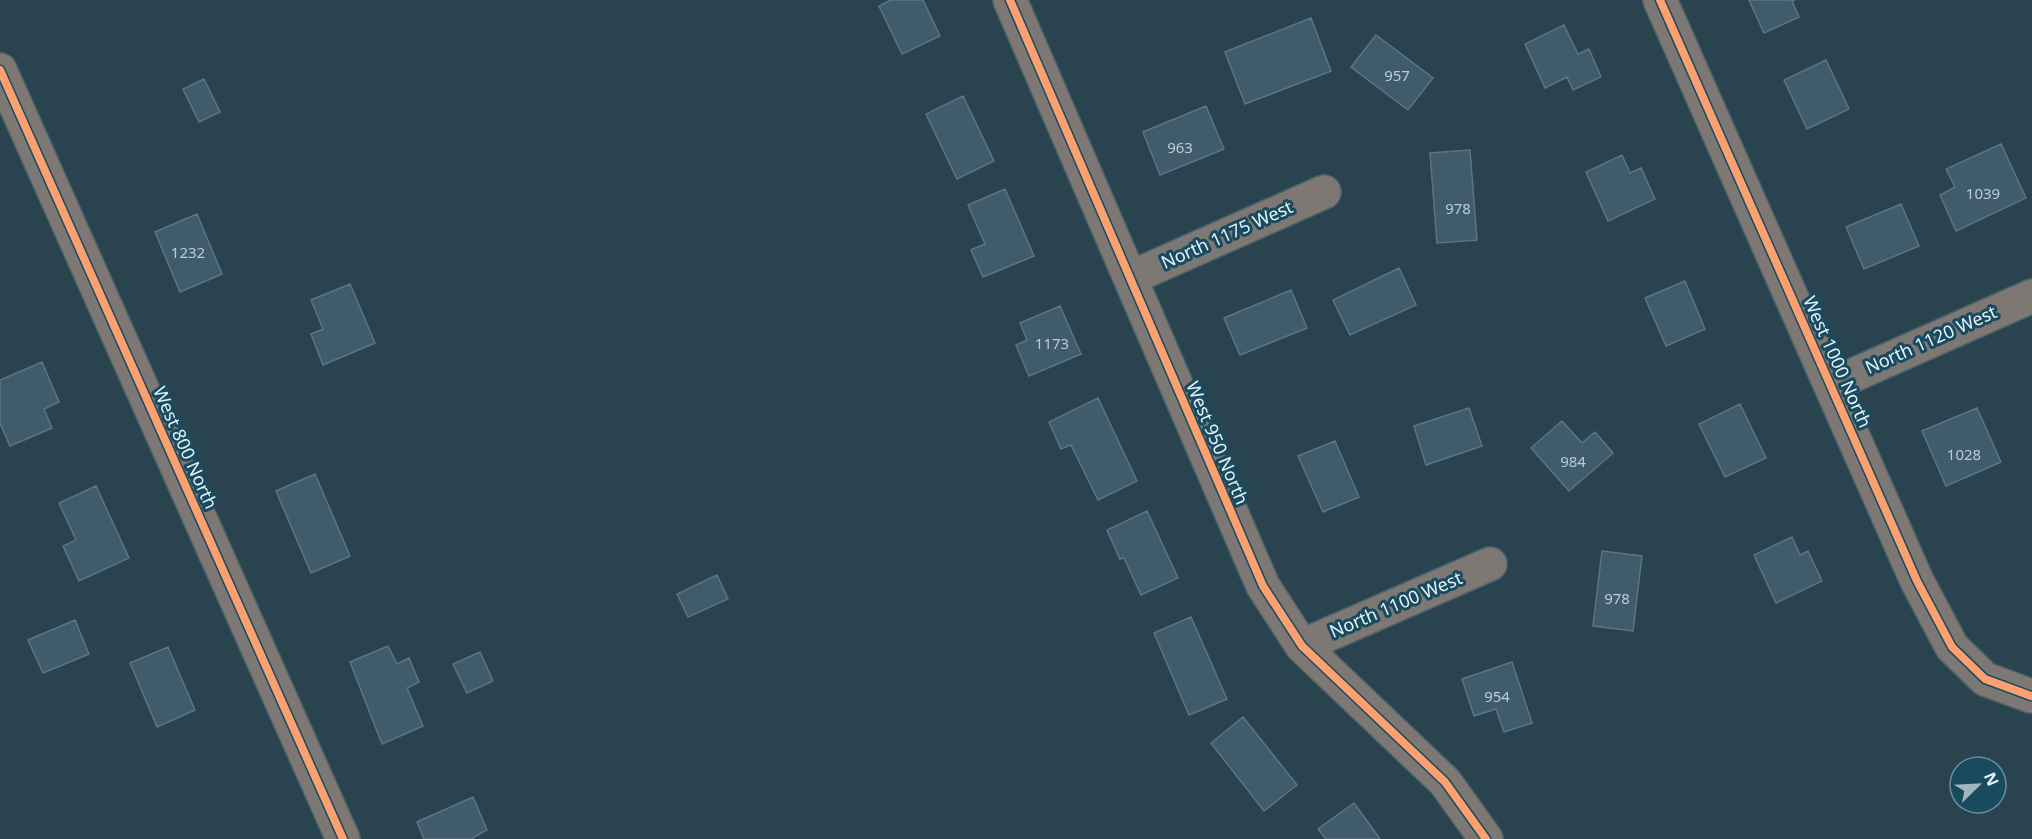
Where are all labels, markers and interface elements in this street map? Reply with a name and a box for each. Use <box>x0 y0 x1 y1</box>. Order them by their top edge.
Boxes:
house number: 957 <box>1384 65 1410 85</box>
house number: 963 <box>1167 137 1193 157</box>
house number: 1039 <box>1966 183 2000 203</box>
street label: North 1175 West <box>1157 194 1297 274</box>
house number: 978 <box>1445 198 1471 218</box>
house number: 1232 <box>171 242 205 262</box>
street label: West 1000 North <box>1798 292 1878 431</box>
street label: North 1120 West <box>1861 299 2001 379</box>
house number: 1173 <box>1035 333 1069 353</box>
street label: West 950 North <box>1181 377 1255 508</box>
street label: West 800 North <box>148 383 224 513</box>
house number: 1028 <box>1947 444 1981 464</box>
house number: 984 <box>1560 451 1586 471</box>
street label: North 1100 West <box>1326 565 1466 643</box>
house number: 978 <box>1604 588 1630 608</box>
house number: 954 <box>1484 686 1510 706</box>
north arrow <box>1948 755 2008 815</box>
text: N <box>1979 768 2004 789</box>

